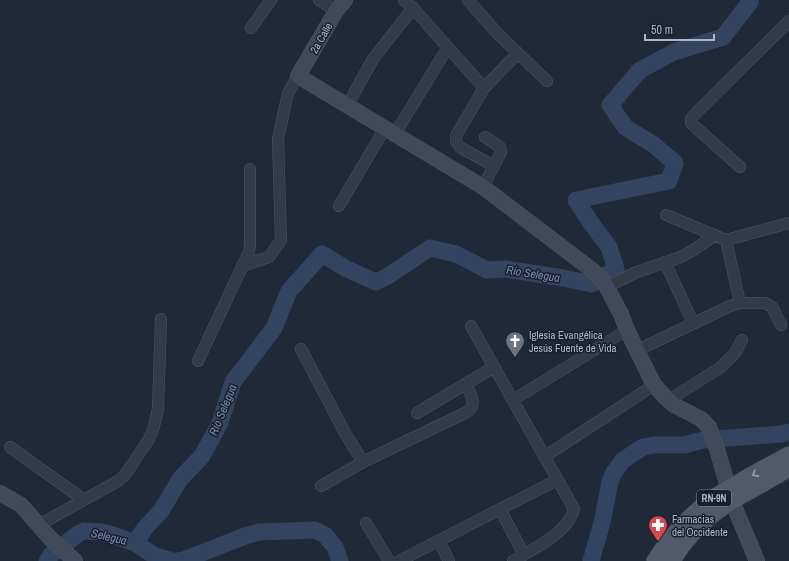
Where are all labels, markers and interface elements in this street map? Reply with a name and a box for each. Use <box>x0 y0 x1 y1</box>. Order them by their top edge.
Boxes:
scale bar <box>645 16 714 42</box>
street label: 2a Calle <box>307 20 335 56</box>
text: 50 m <box>651 22 673 38</box>
water label: Río Selegua <box>505 262 562 286</box>
place label: Iglesia Evangélica Jesús Fuente de Vida <box>529 328 617 355</box>
church icon: Iglesia Evangélica Jesús Fuente de Vida <box>504 330 526 358</box>
water label: Río Selegua <box>205 381 241 438</box>
one-way arrow <box>752 469 759 476</box>
road number: RN-9N <box>697 490 731 506</box>
place label: Farmacias del Occidente <box>672 512 728 539</box>
pharmacy icon: Farmacias del Occidente <box>647 514 669 542</box>
water label: Selegua <box>90 525 129 549</box>

